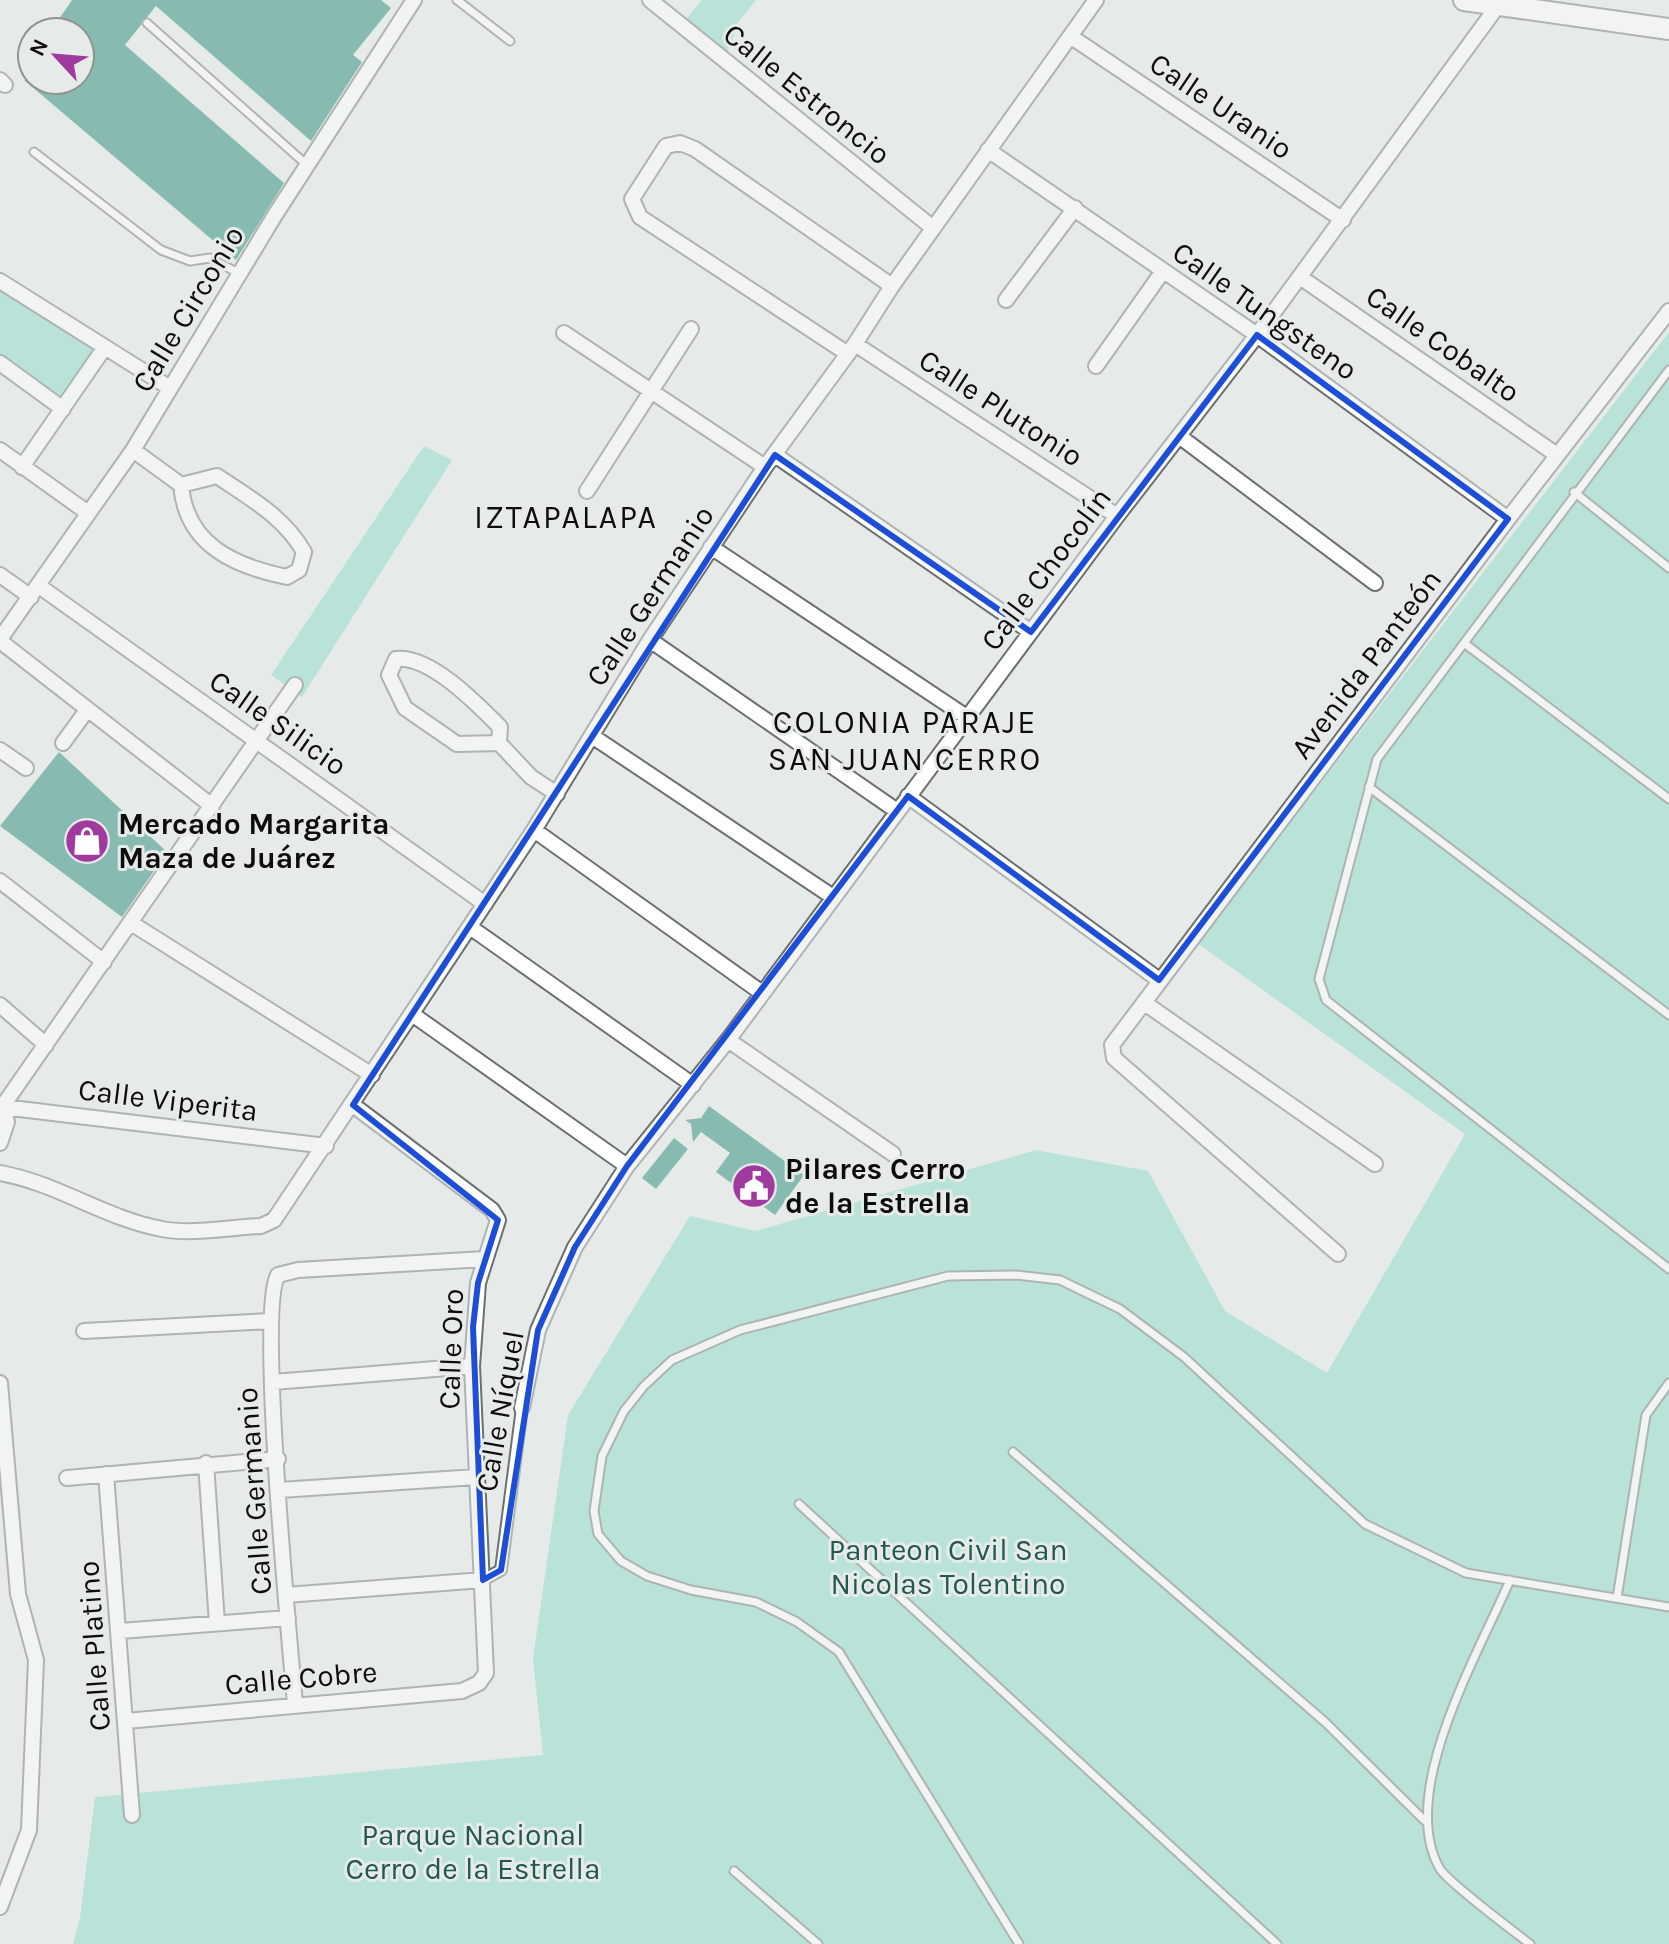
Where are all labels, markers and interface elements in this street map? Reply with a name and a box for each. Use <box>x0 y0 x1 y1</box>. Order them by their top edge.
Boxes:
north arrow <box>16 16 96 96</box>
street label: Calle Estroncio <box>716 16 898 172</box>
text: N <box>24 35 54 60</box>
street label: Calle Uranio <box>1143 45 1299 167</box>
street label: Calle Circonio <box>124 219 252 399</box>
street label: Calle Tungsteno <box>1166 234 1364 388</box>
street label: Calle Cobalto <box>1359 278 1527 410</box>
street label: Calle Plutonio <box>912 342 1090 474</box>
street label: Calle Chocolín <box>973 481 1119 657</box>
district label: IZTAPALAPA <box>474 499 658 536</box>
street label: Calle Germanio <box>578 499 722 693</box>
street label: Avenida Panteón <box>1283 562 1449 766</box>
street label: Calle Silicio <box>202 663 354 783</box>
district label: COLONIA PARAJE SAN JUAN CERRO <box>768 704 1042 778</box>
place label: Mercado Margarita Maza de Juárez <box>118 806 390 876</box>
shop icon: Mercado Margarita Maza de Juárez <box>63 817 111 865</box>
street label: Calle Viperita <box>76 1071 260 1129</box>
place label: Pilares Cerro de la Estrella <box>785 1151 970 1221</box>
public building icon: Pilares Cerro de la Estrella <box>730 1162 778 1210</box>
street label: Calle Oro <box>431 1288 471 1410</box>
street label: Calle Níquel <box>468 1328 532 1494</box>
street label: Calle Germanio <box>229 1386 279 1596</box>
park label: Panteon Civil San Nicolas Tolentino <box>828 1532 1068 1602</box>
street label: Calle Platino <box>70 1560 118 1732</box>
street label: Calle Cobre <box>223 1653 379 1703</box>
park label: Parque Nacional Cerro de la Estrella <box>346 1817 600 1887</box>

